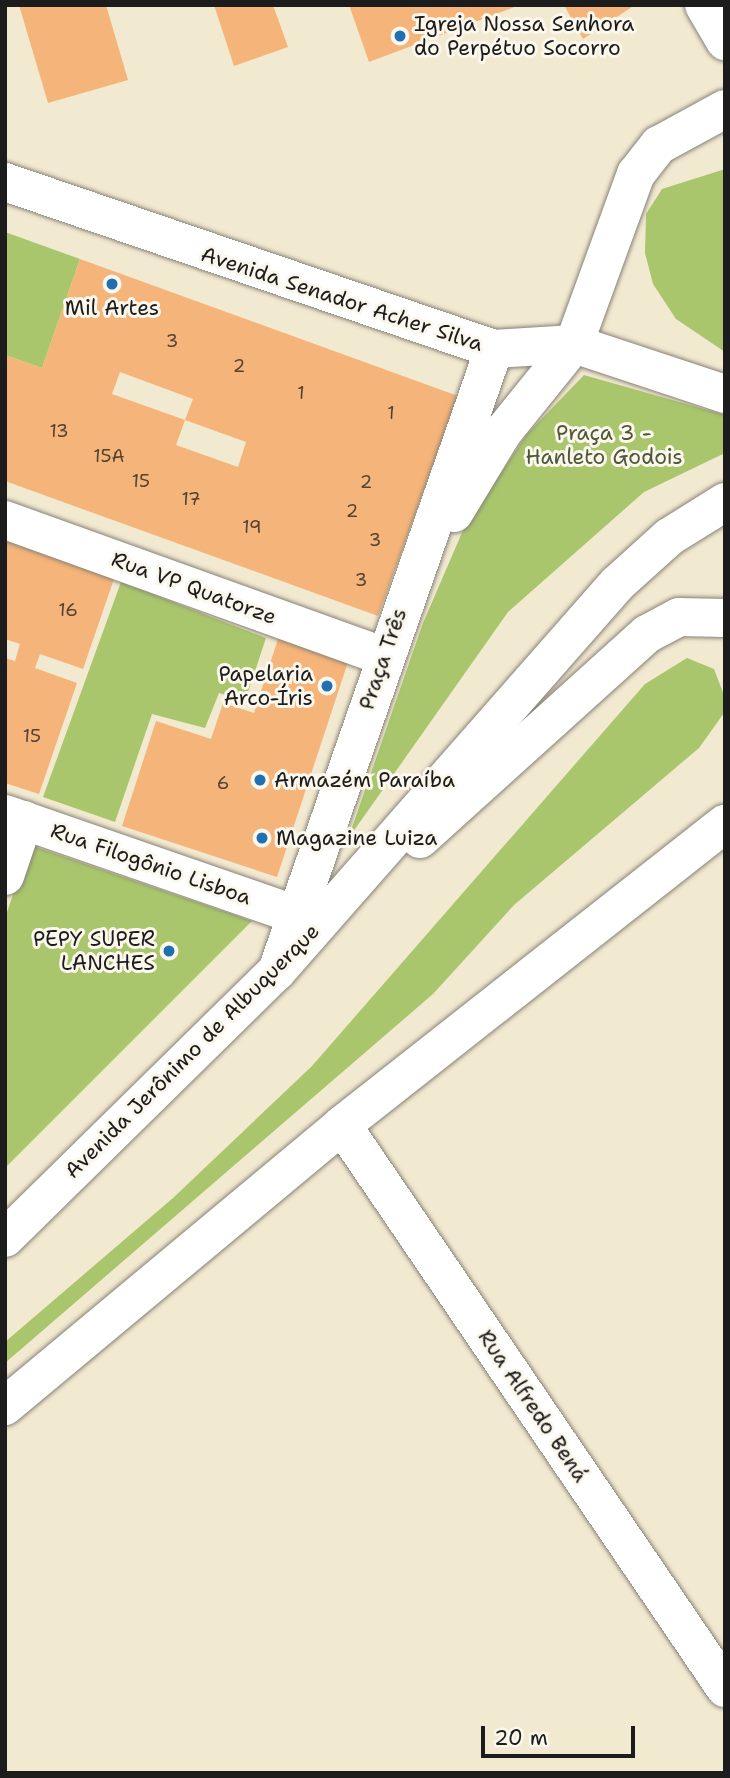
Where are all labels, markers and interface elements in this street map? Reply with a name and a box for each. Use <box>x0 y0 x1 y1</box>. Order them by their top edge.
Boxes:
place label: Igreja Nossa Senhora do Perpétuo Socorro <box>414 11 634 61</box>
marker: Igreja Nossa Senhora do Perpétuo Socorro <box>392 28 408 44</box>
street label: Avenida Senador Acher Silva <box>198 241 486 357</box>
marker: Mil Artes <box>104 276 120 292</box>
place label: Mil Artes <box>65 295 159 321</box>
house number: 3 <box>166 330 178 352</box>
house number: 2 <box>233 355 245 377</box>
house number: 1 <box>297 382 305 404</box>
house number: 1 <box>387 402 395 424</box>
house number: 13 <box>49 420 69 442</box>
park label: Praça 3 - Hanleto Godois <box>525 420 683 470</box>
house number: 15A <box>93 445 125 467</box>
house number: 15 <box>132 470 150 492</box>
house number: 2 <box>360 471 372 493</box>
house number: 17 <box>181 488 201 510</box>
house number: 2 <box>346 500 358 522</box>
house number: 19 <box>242 516 262 538</box>
house number: 3 <box>369 529 381 551</box>
street label: Rua VP Quatorze <box>108 546 280 630</box>
house number: 3 <box>355 569 367 591</box>
house number: 16 <box>58 599 78 621</box>
street label: Praça Três <box>354 605 412 713</box>
place label: Papelaria Arco-Íris <box>218 661 313 711</box>
marker: Papelaria Arco-Íris <box>319 678 335 694</box>
house number: 15 <box>23 725 41 747</box>
place label: Armazém Paraíba <box>274 767 455 793</box>
house number: 6 <box>217 772 229 794</box>
marker: Armazém Paraíba <box>252 772 268 788</box>
street label: Rua Filogônio Lisboa <box>48 818 254 910</box>
place label: Magazine Luiza <box>276 825 437 851</box>
marker: Magazine Luiza <box>254 830 270 846</box>
street label: Avenida Jerônimo de Albuquerque <box>59 918 325 1184</box>
place label: PEPY SUPER LANCHES <box>33 926 155 976</box>
marker: PEPY SUPER LANCHES <box>161 943 177 959</box>
street label: Rua Alfredo Bená <box>473 1325 593 1487</box>
scale bar <box>485 1712 639 1756</box>
text: 20 m <box>494 1724 548 1752</box>

